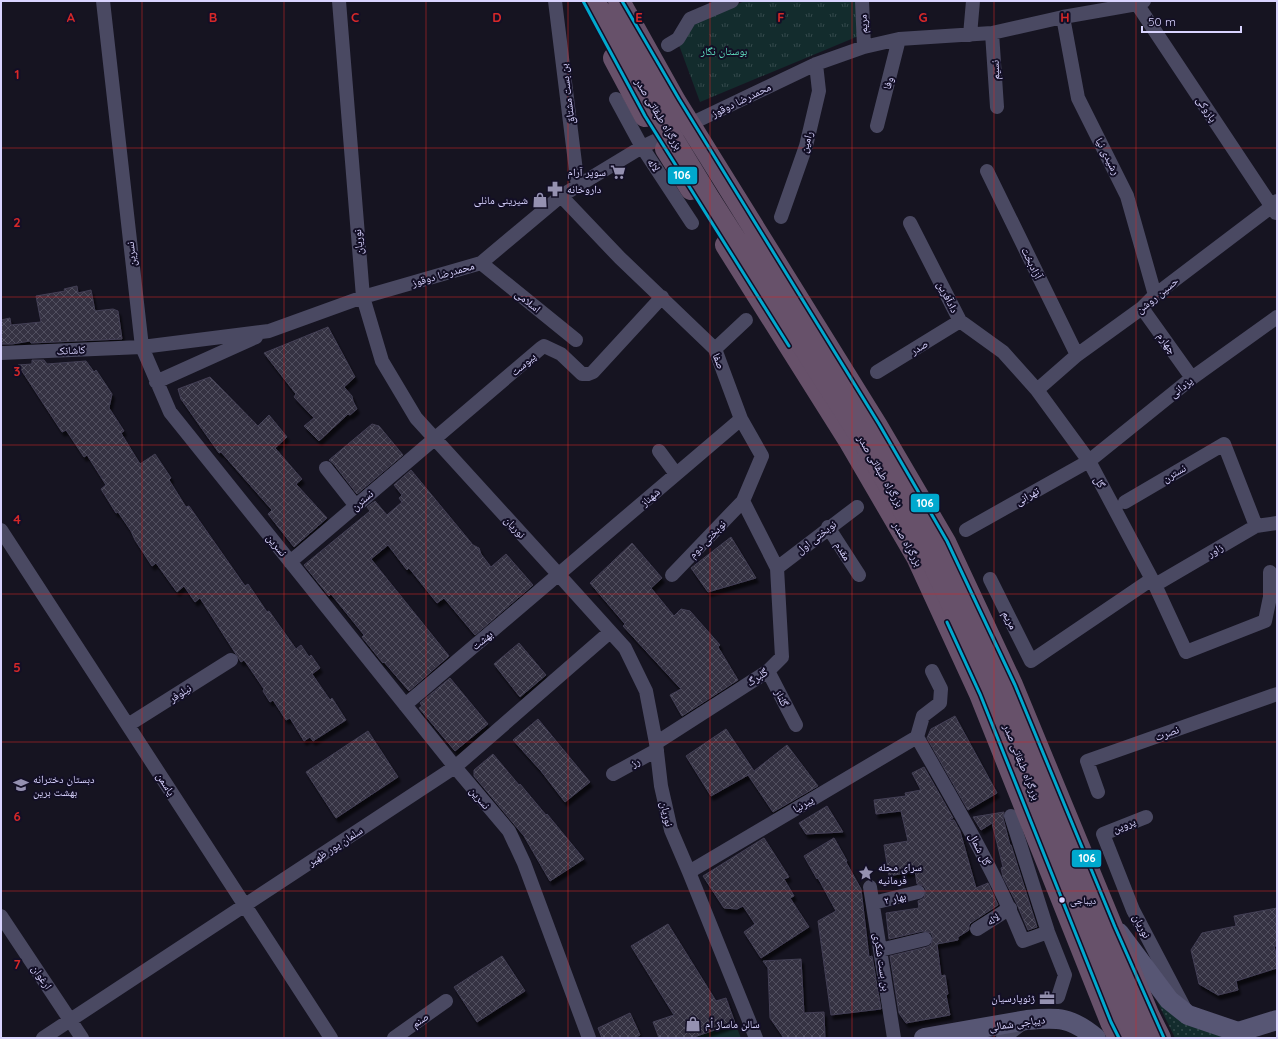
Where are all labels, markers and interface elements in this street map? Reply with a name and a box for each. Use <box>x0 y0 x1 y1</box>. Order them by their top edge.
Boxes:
scale bar <box>1142 8 1241 34</box>
text: A <box>67 9 76 25</box>
text: B <box>209 9 217 25</box>
text: C <box>351 9 359 25</box>
text: D <box>492 9 502 25</box>
text: E <box>635 9 643 25</box>
text: F <box>777 9 785 25</box>
text: G <box>918 9 928 25</box>
text: H <box>1060 9 1070 25</box>
street label: مریم <box>856 14 871 34</box>
text: 50 m <box>1148 14 1176 29</box>
park label: بوستان نگار <box>700 44 747 58</box>
street label: نسیم <box>987 60 1004 80</box>
street label: بن بست مشتاق <box>556 63 578 125</box>
text: 1 <box>14 66 20 82</box>
street label: بزرگراه طبقاتی صدر <box>632 75 686 152</box>
street label: وفا <box>880 75 896 91</box>
street label: محمدرضا دوقوز <box>708 80 773 121</box>
street label: پازوکی <box>1193 93 1221 125</box>
street label: رامین <box>796 129 816 155</box>
street label: رشیدی نیا <box>1093 135 1123 177</box>
street label: لاله <box>645 156 664 175</box>
supermarket icon: سوپر آرام <box>609 163 627 181</box>
place label: سوپر آرام <box>568 165 606 179</box>
line badge: 106 <box>667 166 698 185</box>
text: 106 <box>673 168 691 182</box>
pharmacy icon: داروخانه <box>546 180 564 198</box>
place label: داروخانه <box>567 182 602 196</box>
shop icon: شیرینی مانلی <box>531 191 549 209</box>
place label: شیرینی مانلی <box>474 193 528 207</box>
text: 2 <box>13 214 21 230</box>
street label: نوریان <box>350 229 366 255</box>
street label: نسرین <box>123 241 139 267</box>
street label: آزادبخت <box>1018 245 1046 281</box>
street label: محمدرضا دوقوز <box>409 258 476 290</box>
street label: حسین روشن <box>1133 274 1181 316</box>
street label: دادآفرین <box>934 279 962 316</box>
street label: اسلامی <box>512 286 544 316</box>
street label: چهارم <box>1154 329 1180 357</box>
street label: صدر <box>907 336 930 358</box>
street label: کاشانک <box>56 342 86 358</box>
street label: پیوست <box>507 349 539 379</box>
street label: صفا <box>710 351 728 371</box>
text: 3 <box>14 363 21 379</box>
street label: یزدانی <box>1166 373 1196 401</box>
street label: بزرگراه طبقاتی صدر <box>854 432 907 509</box>
street label: نسترن <box>1160 461 1188 485</box>
street label: گل <box>1091 474 1109 491</box>
street label: تهرانی <box>1012 483 1042 508</box>
street label: شهناز <box>636 485 663 510</box>
street label: نسترن <box>348 487 376 513</box>
line badge: 106 <box>910 493 940 513</box>
text: 106 <box>916 496 934 510</box>
text: 4 <box>13 511 21 527</box>
street label: نوریان <box>501 513 529 541</box>
street label: نوبختی دوم <box>685 517 729 561</box>
street label: نوبختی اول <box>793 517 839 557</box>
street label: بزرگراه صدر <box>890 518 926 569</box>
street label: نسرین <box>264 531 290 559</box>
street label: مقدم <box>832 539 854 563</box>
street label: زاور <box>1204 540 1226 561</box>
street label: مریم <box>999 608 1021 632</box>
street label: بهشت <box>468 627 496 653</box>
text: 5 <box>13 659 21 675</box>
street label: گلبرگ <box>744 665 771 689</box>
street label: نیلوفر <box>165 681 194 706</box>
street label: گلناز <box>771 686 792 709</box>
street label: بزرگراه طبقاتی صدر <box>1000 721 1044 802</box>
street label: نصرت <box>1153 722 1181 744</box>
street label: رز <box>627 754 642 771</box>
street label: یاسمن <box>153 770 179 799</box>
place label: دبستان دخترانه بهشت برین <box>33 772 95 799</box>
school or university icon: دبستان دخترانه بهشت برین <box>12 776 30 794</box>
street label: نسرین <box>467 784 493 812</box>
street label: پیرنیا <box>790 792 816 816</box>
street label: نوریان <box>657 800 677 828</box>
text: 6 <box>13 808 21 824</box>
street label: پروین <box>1110 814 1138 836</box>
street label: سلمان پور ظهیر <box>304 823 365 870</box>
street label: گل شمال <box>966 830 994 868</box>
line badge: 106 <box>1071 849 1102 868</box>
text: 106 <box>1078 851 1096 865</box>
place label: سرای محله فرمانیه <box>878 860 922 887</box>
place icon: سرای محله فرمانیه <box>857 864 875 882</box>
street label: بهار ۲ <box>883 889 907 907</box>
place label: دیباجی <box>1070 894 1096 907</box>
marker: دیباجی <box>1057 895 1067 905</box>
street label: لاله <box>984 909 1002 928</box>
street label: نوریان <box>1130 911 1154 941</box>
street label: بن بست شکرى <box>871 932 893 992</box>
text: 7 <box>13 956 21 972</box>
street label: ارغوان <box>29 962 55 992</box>
office icon: ژئوپارسیان <box>1038 989 1056 1007</box>
place label: ژئوپارسیان <box>991 991 1035 1005</box>
street label: صنم <box>409 1009 432 1032</box>
street label: دیباجی شمالی <box>988 1012 1046 1034</box>
shop icon: سالن ماساژ اُم <box>684 1015 702 1033</box>
place label: سالن ماساژ اُم <box>705 1017 760 1031</box>

